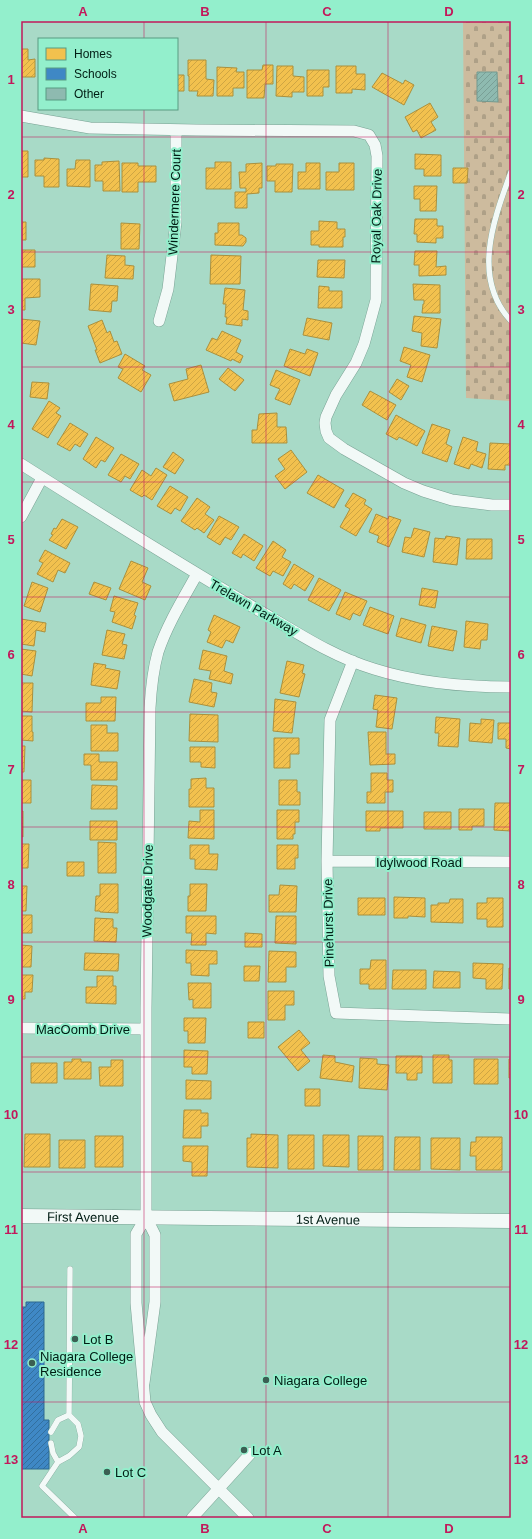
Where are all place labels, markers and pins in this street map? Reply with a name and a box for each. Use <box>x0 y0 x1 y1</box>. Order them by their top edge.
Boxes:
place label: Lot B <box>83 1332 113 1347</box>
marker: Lot B <box>70 1334 80 1344</box>
place label: Niagara College Residence <box>40 1349 133 1379</box>
marker: Niagara College Residence <box>27 1358 37 1368</box>
place label: Niagara College <box>274 1373 367 1388</box>
marker: Niagara College <box>261 1375 271 1385</box>
place label: Lot A <box>252 1443 282 1458</box>
marker: Lot A <box>239 1445 249 1455</box>
place label: Lot C <box>115 1465 146 1480</box>
marker: Lot C <box>102 1467 112 1477</box>

